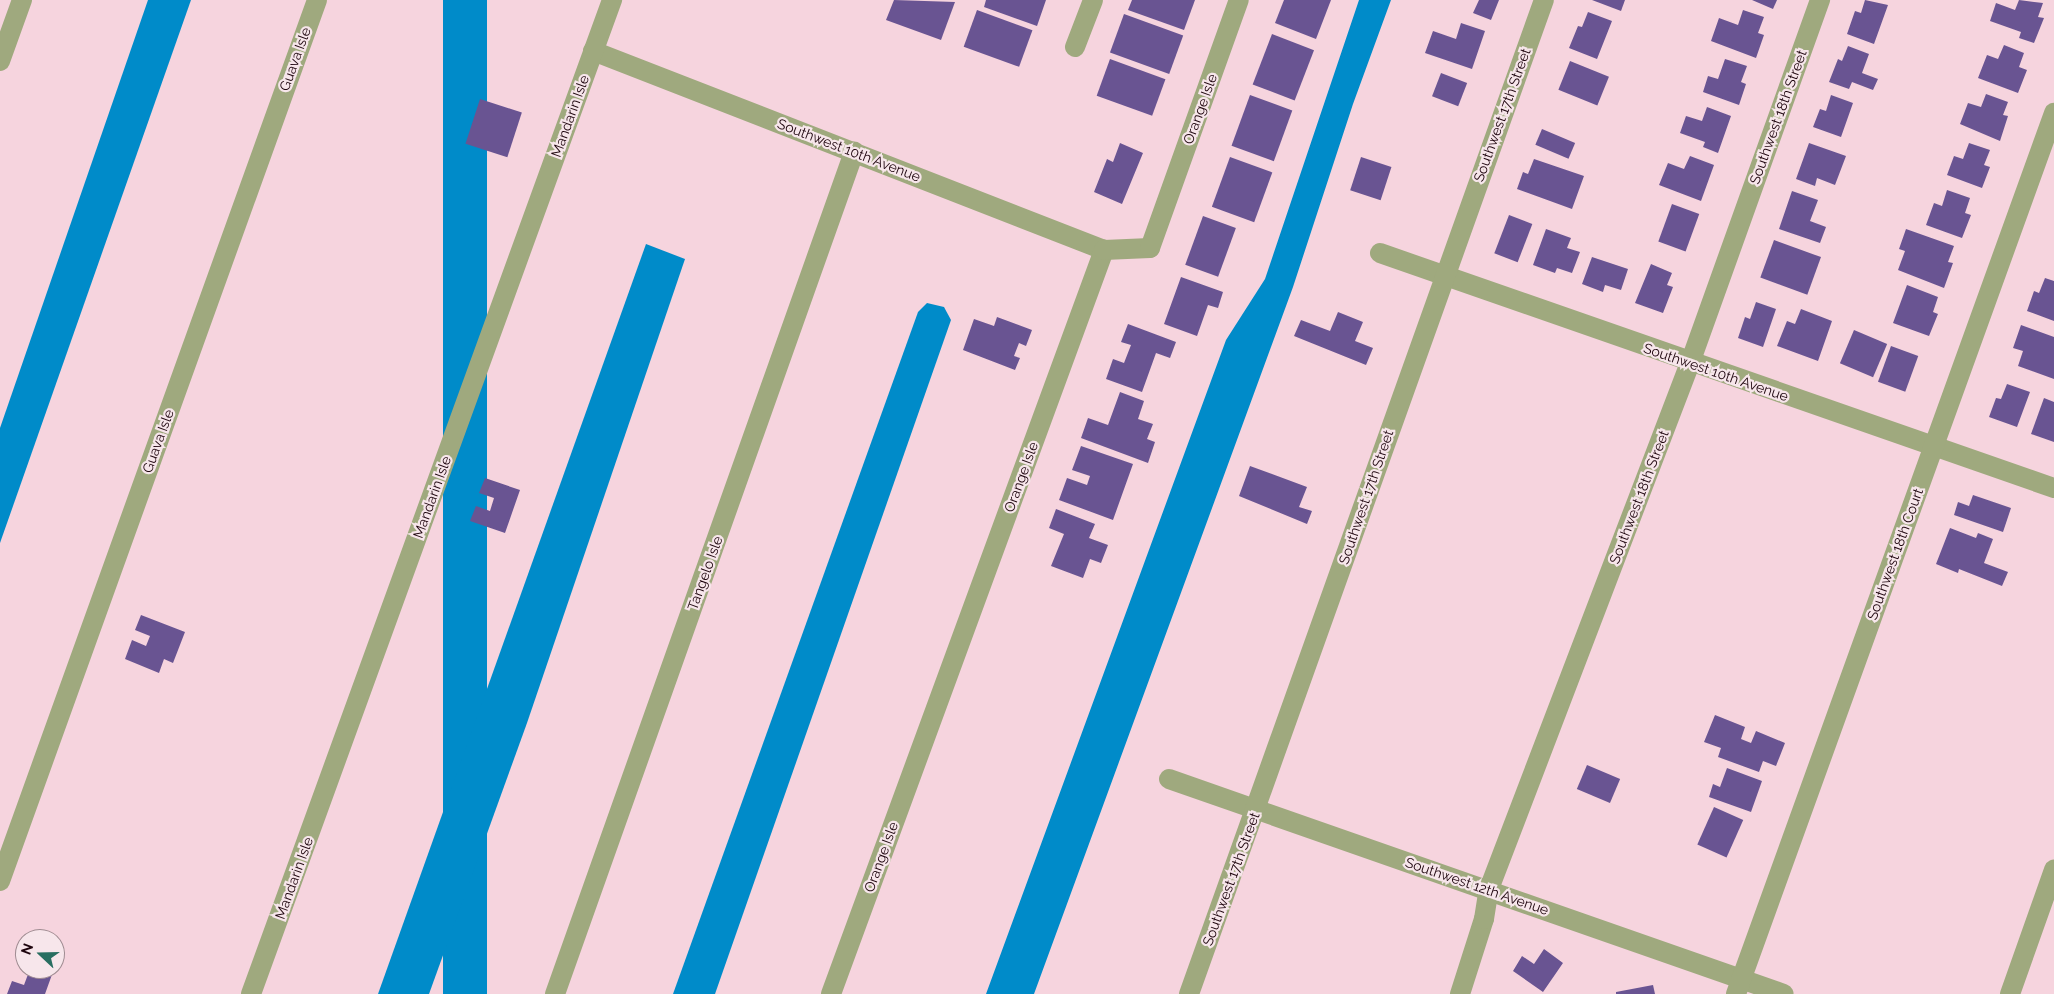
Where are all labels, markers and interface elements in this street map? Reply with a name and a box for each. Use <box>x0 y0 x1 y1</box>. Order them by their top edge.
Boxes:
street label: Guava Isle <box>276 25 314 93</box>
street label: Southwest 17th Street <box>1470 46 1534 184</box>
street label: Southwest 18th Street <box>1746 48 1810 186</box>
street label: Orange Isle <box>1179 71 1221 147</box>
street label: Mandarin Isle <box>547 73 593 159</box>
street label: Southwest 10th Avenue <box>775 115 923 185</box>
street label: Southwest 10th Avenue <box>1641 339 1791 405</box>
street label: Guava Isle <box>139 407 177 475</box>
street label: Southwest 17th Street <box>1335 428 1397 566</box>
street label: Southwest 18th Street <box>1606 428 1672 566</box>
street label: Orange Isle <box>1000 439 1042 515</box>
street label: Mandarin Isle <box>409 454 455 540</box>
street label: Southwest 18th Court <box>1863 486 1927 622</box>
street label: Tangelo Isle <box>684 534 726 612</box>
street label: Southwest 17th Street <box>1199 810 1263 948</box>
street label: Orange Isle <box>860 819 902 895</box>
street label: Mandarin Isle <box>271 835 317 921</box>
street label: Southwest 12th Avenue <box>1403 853 1551 919</box>
north arrow <box>15 929 65 979</box>
text: N <box>18 941 36 957</box>

